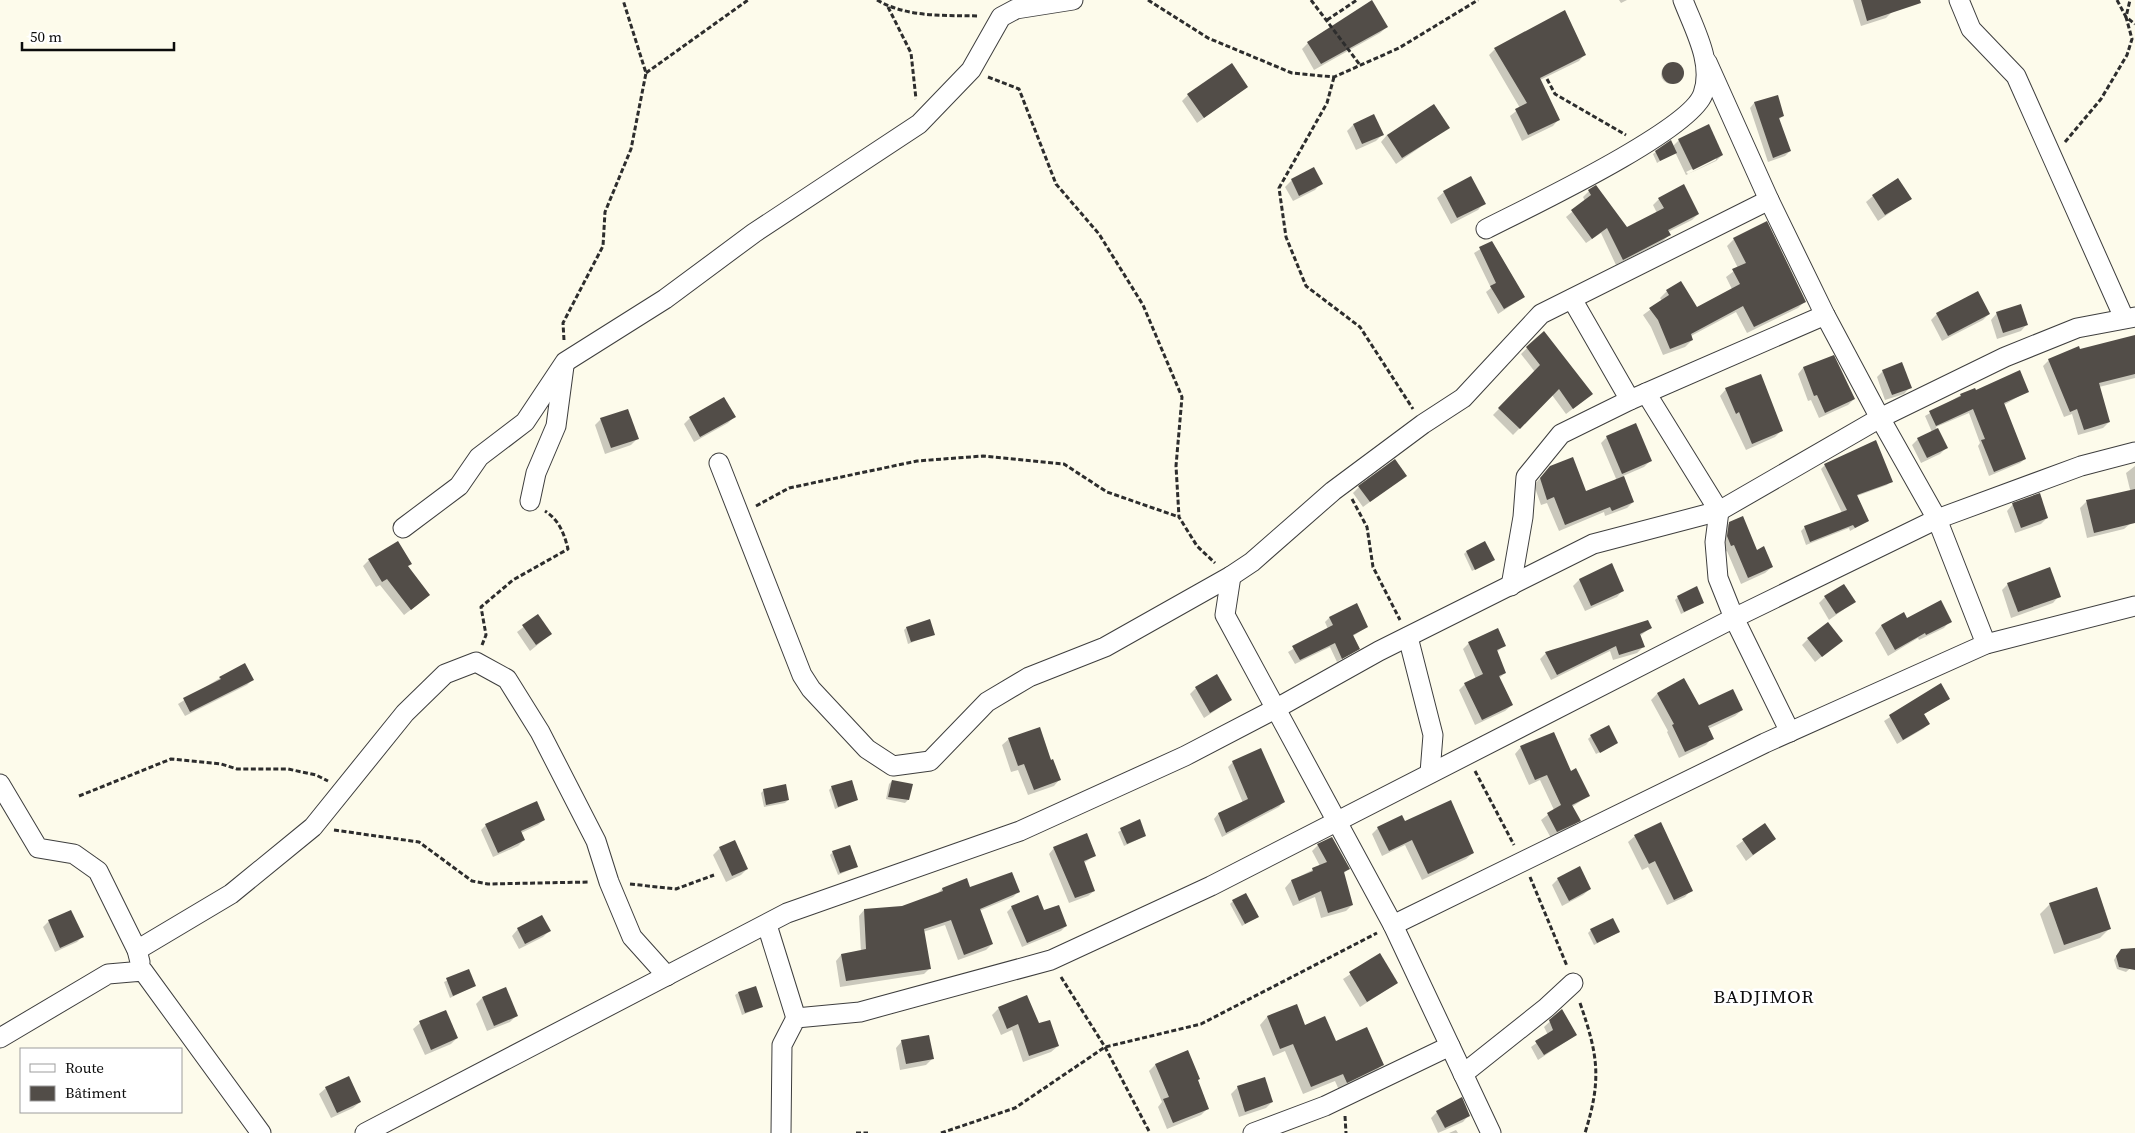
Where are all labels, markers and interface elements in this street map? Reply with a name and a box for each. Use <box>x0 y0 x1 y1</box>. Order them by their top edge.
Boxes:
scale bar <box>22 20 175 52</box>
text: 50 m <box>30 26 62 47</box>
district label: BADJIMOR <box>1713 983 1815 1009</box>
legend <box>20 1048 182 1113</box>
text: Route <box>65 1057 104 1078</box>
text: Bâtiment <box>65 1082 127 1103</box>

